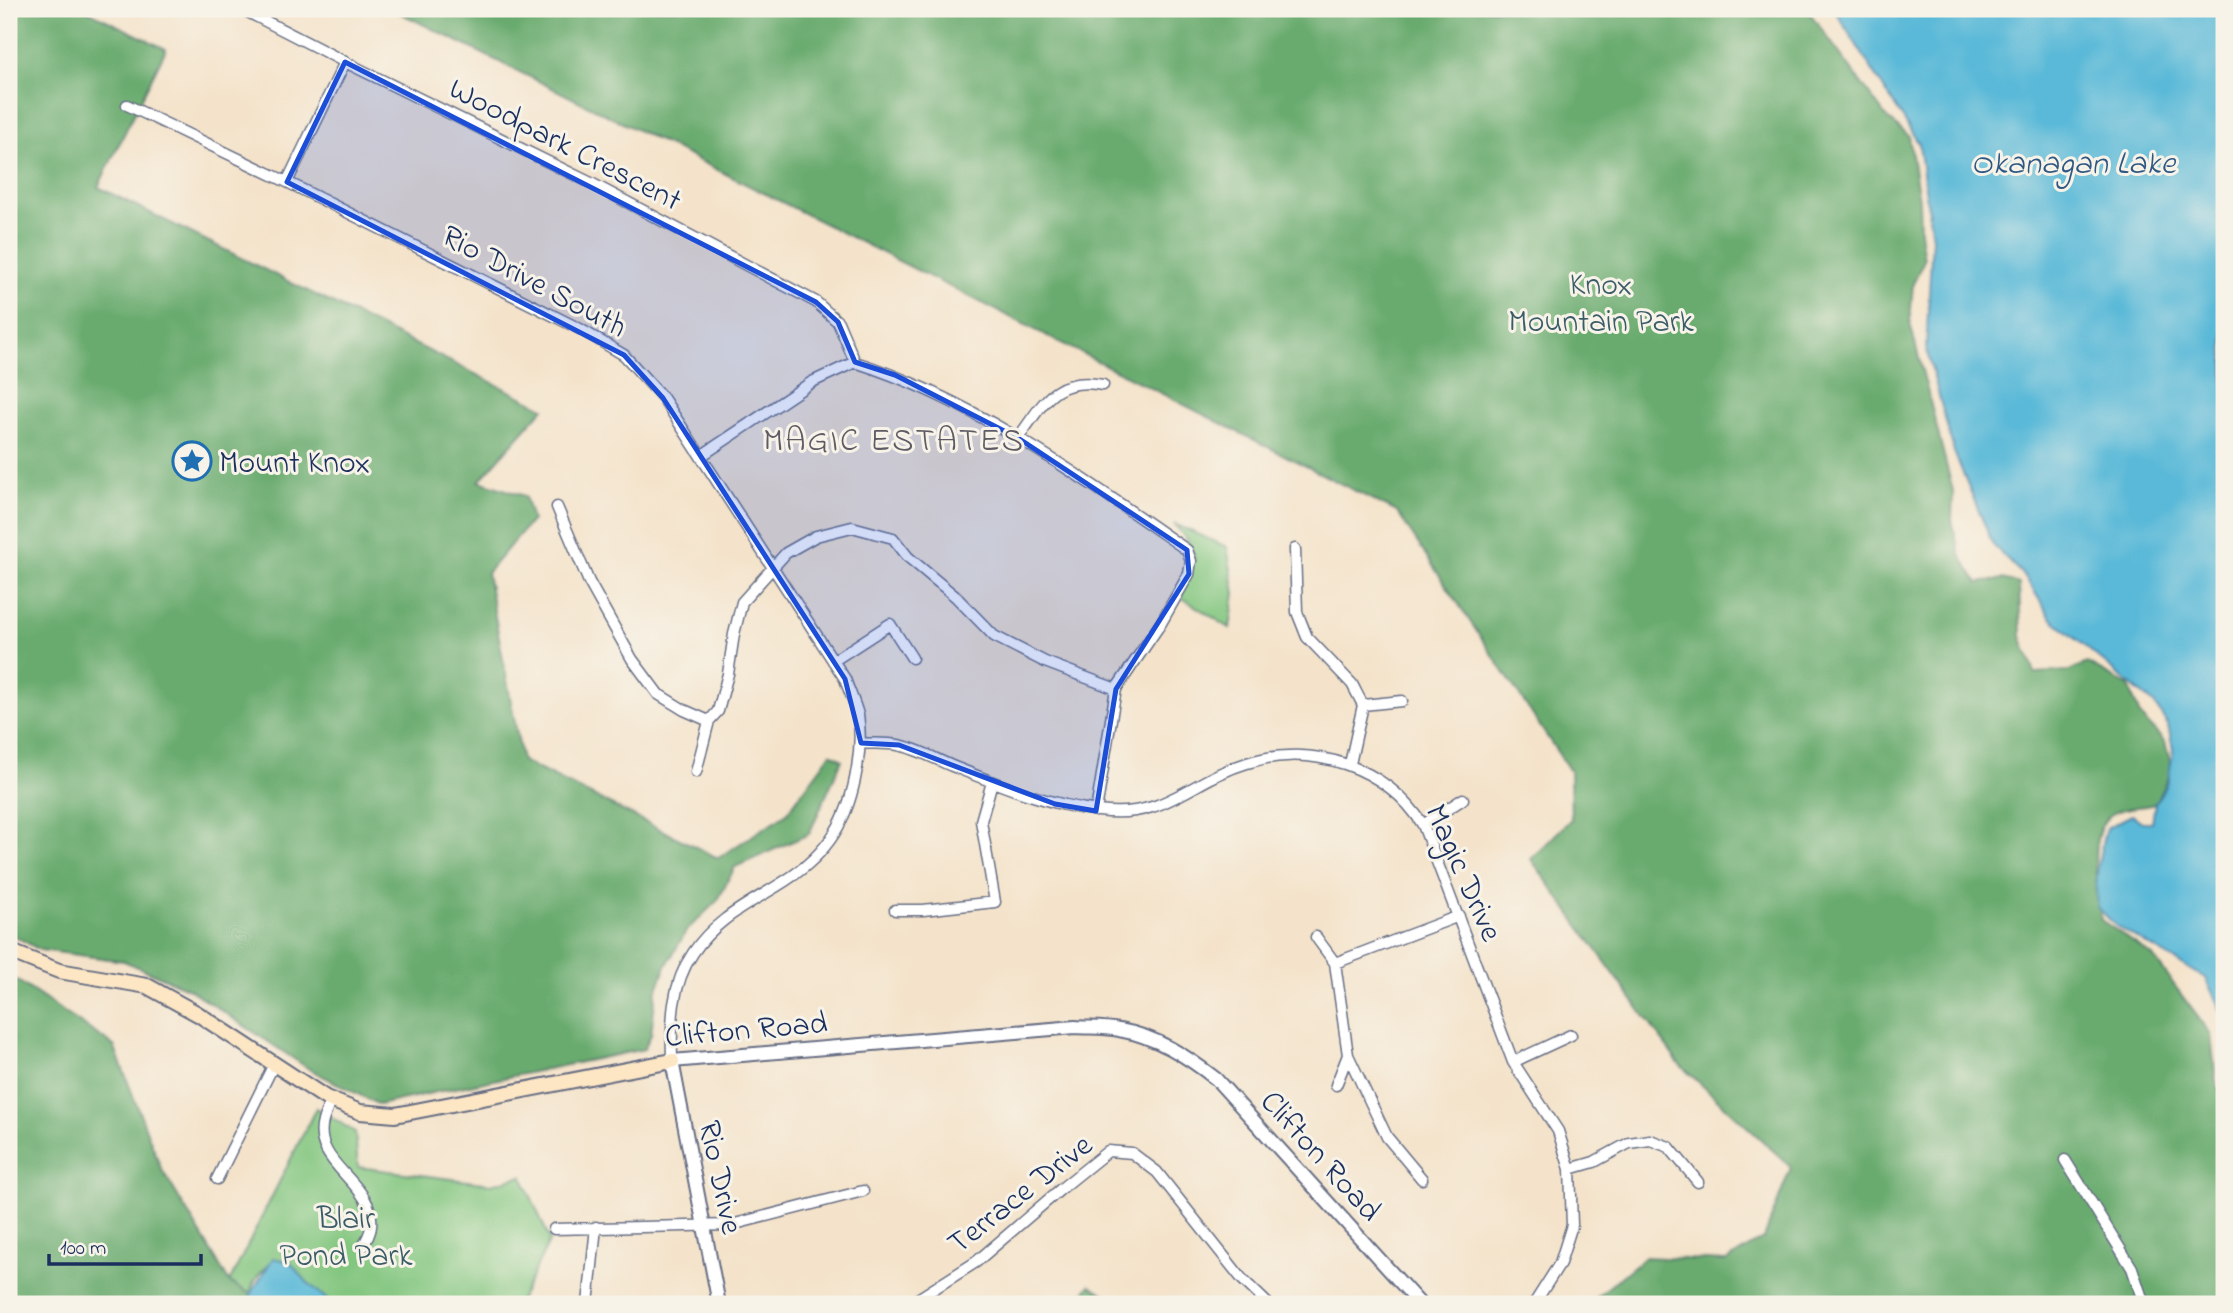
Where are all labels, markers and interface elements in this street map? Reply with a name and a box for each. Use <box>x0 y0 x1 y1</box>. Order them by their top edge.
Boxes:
street label: Woodpark Crescent <box>440 67 689 225</box>
water label: Okanagan Lake <box>1971 141 2176 190</box>
street label: Rio Drive South <box>432 214 635 352</box>
park label: Knox Mountain Park <box>1508 263 1695 347</box>
district label: MAGIC ESTATES <box>763 418 1025 466</box>
place icon: Mount Knox <box>171 440 213 482</box>
place label: Mount Knox <box>219 441 370 488</box>
street label: Magic Drive <box>1411 797 1513 950</box>
street label: Clifton Road <box>663 1001 830 1062</box>
street label: Clifton Road <box>1247 1081 1391 1234</box>
street label: Rio Drive <box>684 1117 754 1239</box>
street label: Terrace Drive <box>938 1124 1104 1268</box>
park label: Blair Pond Park <box>280 1197 413 1281</box>
scale bar <box>49 1222 201 1266</box>
text: 100 m <box>60 1234 106 1264</box>

